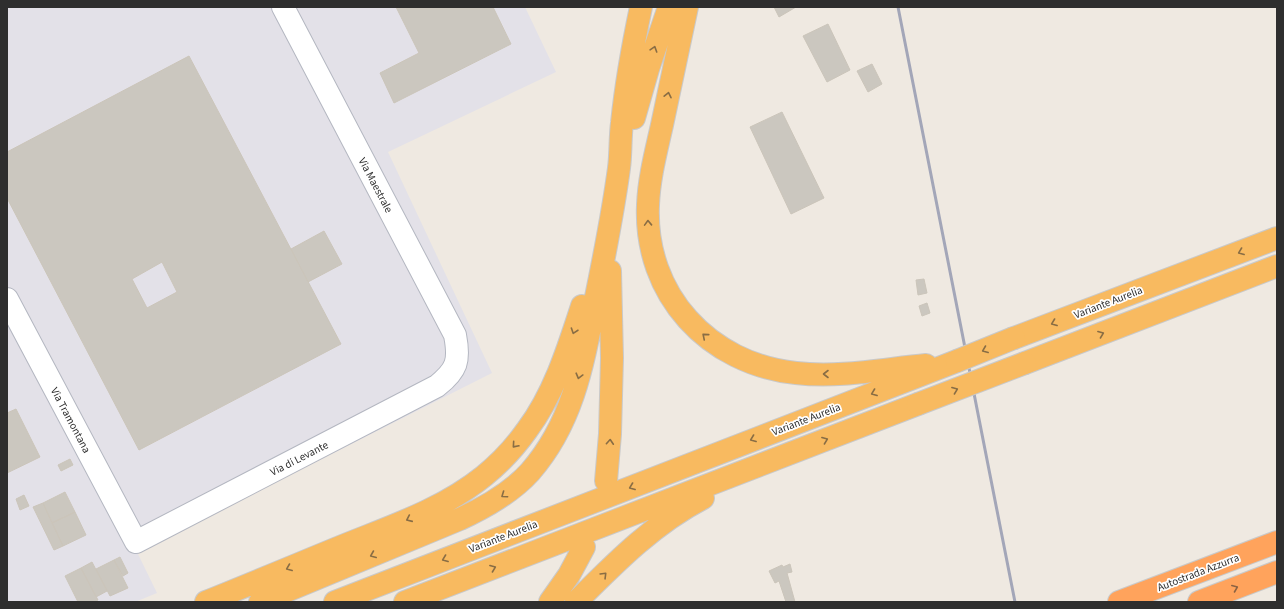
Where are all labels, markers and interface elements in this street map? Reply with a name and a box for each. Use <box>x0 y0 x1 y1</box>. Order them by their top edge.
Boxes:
one-way arrow <box>649 46 658 53</box>
one-way arrow <box>664 92 672 98</box>
street label: Via Maestrale <box>355 155 397 216</box>
one-way arrow <box>644 220 652 226</box>
one-way arrow <box>1237 247 1244 255</box>
street label: Variante Aurelia <box>1072 282 1145 322</box>
one-way arrow <box>1050 318 1058 326</box>
one-way arrow <box>570 327 579 334</box>
one-way arrow <box>1097 330 1104 338</box>
one-way arrow <box>702 333 709 340</box>
one-way arrow <box>982 345 989 353</box>
one-way arrow <box>823 370 829 378</box>
one-way arrow <box>576 373 584 379</box>
street label: Via Tramontana <box>47 385 94 456</box>
one-way arrow <box>951 386 958 394</box>
one-way arrow <box>871 388 878 396</box>
street label: Variante Aurelia <box>770 399 843 439</box>
one-way arrow <box>750 435 757 443</box>
street label: Via di Levante <box>268 437 331 480</box>
one-way arrow <box>821 437 828 445</box>
one-way arrow <box>605 439 614 445</box>
one-way arrow <box>512 441 519 448</box>
one-way arrow <box>628 482 635 490</box>
one-way arrow <box>501 490 508 497</box>
one-way arrow <box>406 514 413 522</box>
street label: Variante Aurelia <box>467 516 540 556</box>
one-way arrow <box>370 550 378 558</box>
street label: Autostrada Azzurra <box>1155 550 1241 595</box>
one-way arrow <box>442 554 450 562</box>
one-way arrow <box>285 564 292 572</box>
one-way arrow <box>490 564 497 572</box>
one-way arrow <box>599 572 607 580</box>
one-way arrow <box>1232 584 1239 592</box>

